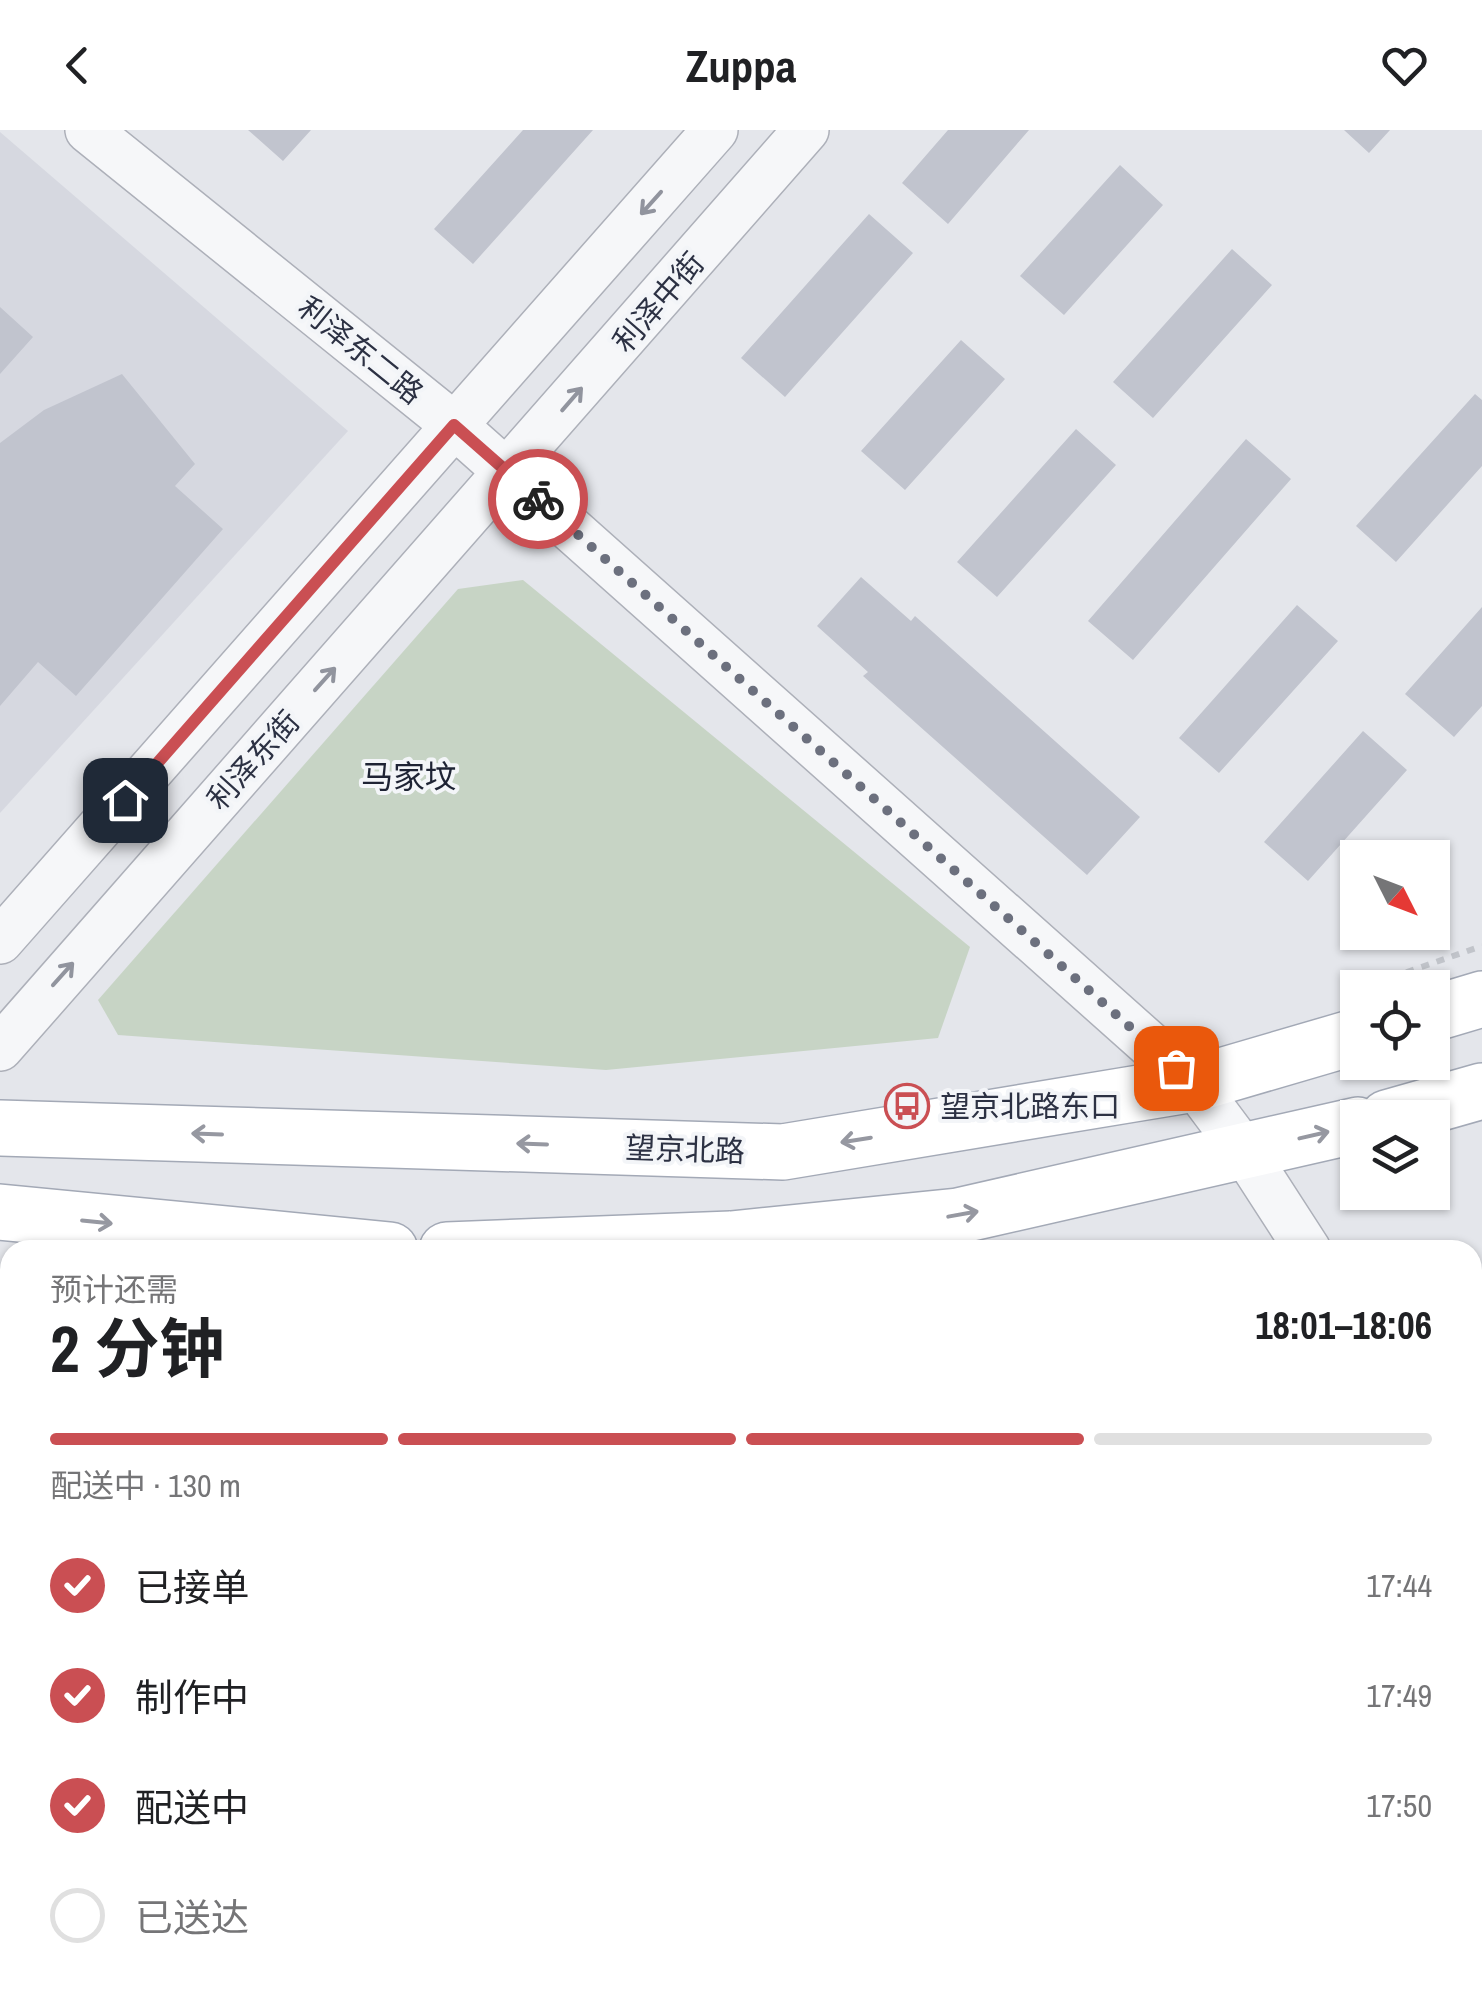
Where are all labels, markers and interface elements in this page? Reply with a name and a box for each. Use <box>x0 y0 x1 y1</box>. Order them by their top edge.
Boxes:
text: Zuppa <box>686 35 796 96</box>
icon: back <box>50 38 105 93</box>
icon: heart <box>1377 38 1432 93</box>
one-way arrow <box>639 190 662 215</box>
street label: 利泽中街 <box>604 244 712 360</box>
street label: 利泽东二路 <box>290 287 432 413</box>
one-way arrow <box>560 387 583 412</box>
courier <box>488 449 588 549</box>
icon: bike <box>511 472 566 527</box>
one-way arrow <box>314 666 336 692</box>
street label: 利泽东街 <box>198 702 308 818</box>
district label: 马家坟 <box>361 755 457 798</box>
pin <box>83 758 168 843</box>
icon: home <box>98 773 153 828</box>
north arrow <box>1340 840 1450 950</box>
map controls <box>1340 840 1450 1210</box>
one-way arrow <box>52 962 75 987</box>
button: locate <box>1340 970 1450 1080</box>
pin <box>1134 1026 1219 1111</box>
icon: bag <box>1149 1041 1204 1096</box>
bus stop icon: 望京北路东口 <box>884 1083 930 1129</box>
place label: 望京北路东口 <box>940 1086 1120 1126</box>
button: layers <box>1340 1100 1450 1210</box>
one-way arrow <box>191 1125 223 1144</box>
one-way arrow <box>1297 1125 1329 1143</box>
street label: 望京北路 <box>624 1127 746 1171</box>
one-way arrow <box>840 1131 872 1150</box>
one-way arrow <box>516 1135 548 1154</box>
one-way arrow <box>947 1204 979 1223</box>
one-way arrow <box>80 1212 113 1231</box>
text: 预计还需 <box>50 1268 178 1311</box>
text: 18:01–18:06 <box>1255 1300 1432 1351</box>
text: 2 分钟 <box>50 1305 224 1392</box>
text: 配送中 · 130 m <box>50 1464 241 1507</box>
icon: check <box>50 1558 105 1613</box>
text: 已接单 <box>135 1562 249 1613</box>
text: 17:44 <box>1366 1564 1432 1607</box>
icon: check <box>50 1668 105 1723</box>
text: 制作中 <box>135 1672 249 1723</box>
text: 17:49 <box>1366 1674 1432 1717</box>
icon: check <box>50 1778 105 1833</box>
text: 配送中 <box>135 1782 249 1833</box>
text: 17:50 <box>1366 1784 1432 1827</box>
text: 已送达 <box>135 1892 249 1943</box>

